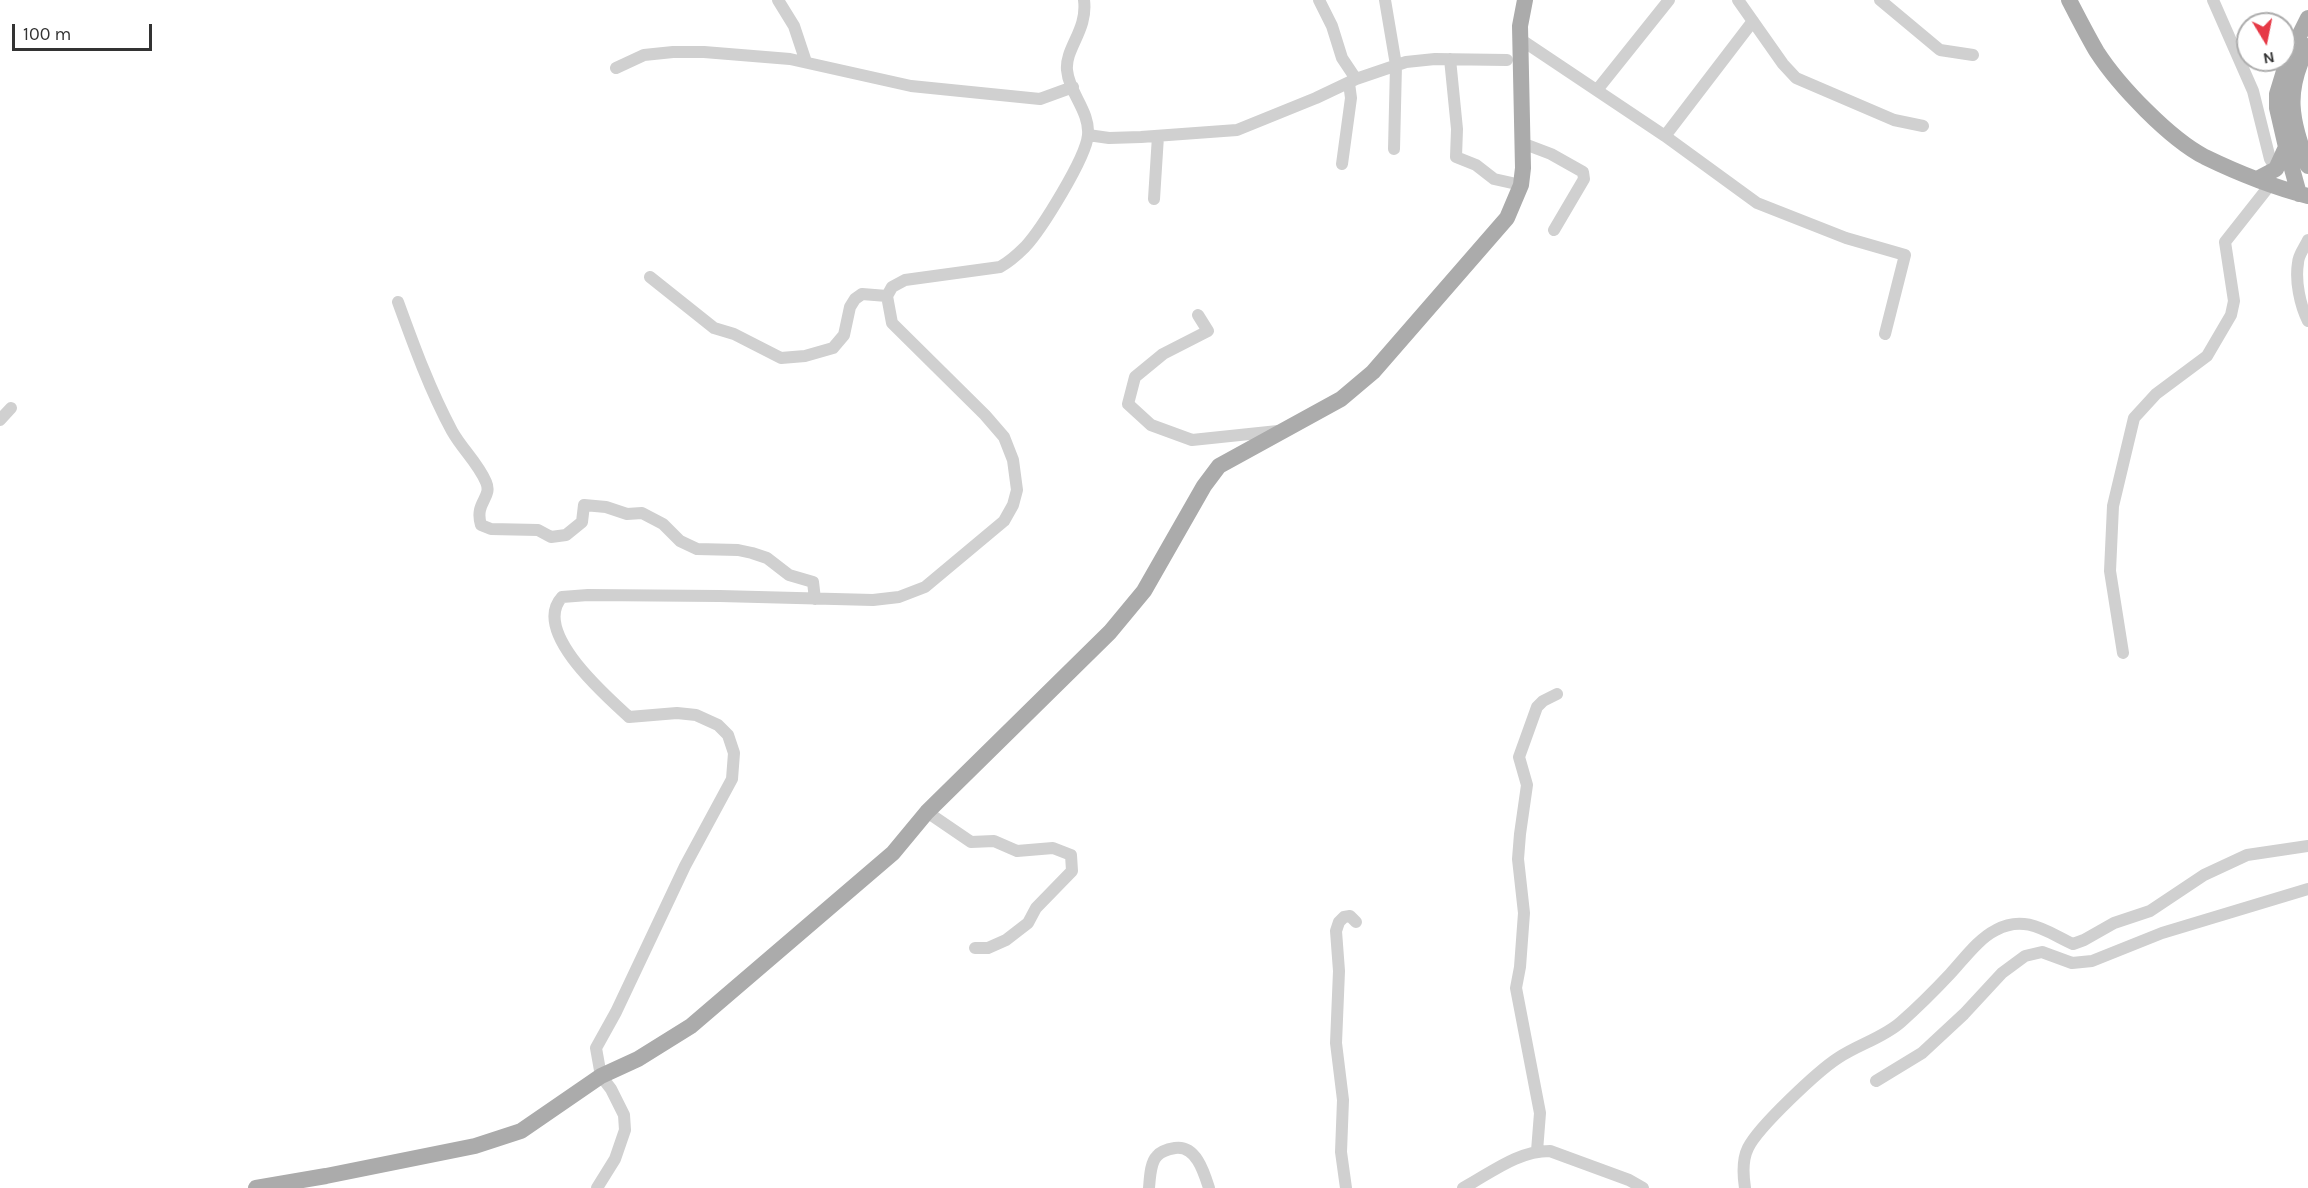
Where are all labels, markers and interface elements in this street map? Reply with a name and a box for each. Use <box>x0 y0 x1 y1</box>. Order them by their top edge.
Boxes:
scale bar <box>15 12 154 50</box>
north arrow <box>2236 12 2296 72</box>
text: 100 m <box>23 23 71 45</box>
text: N <box>2262 48 2276 69</box>

